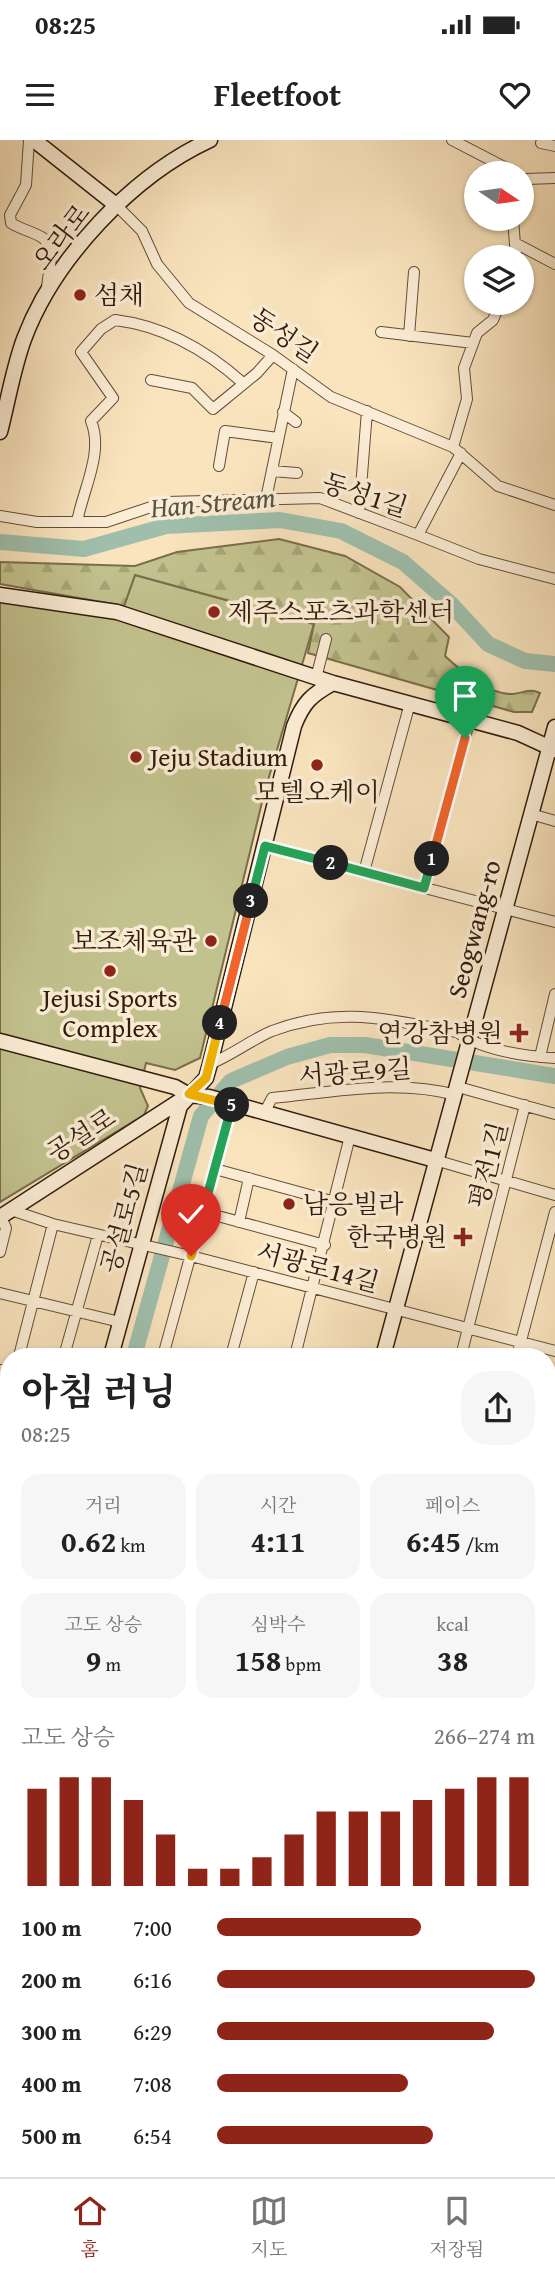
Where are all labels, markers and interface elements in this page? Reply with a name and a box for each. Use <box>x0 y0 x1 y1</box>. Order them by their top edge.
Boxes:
text: 08:25 <box>35 5 96 44</box>
text: Fleetfoot <box>214 71 341 118</box>
icon: menu <box>21 76 59 114</box>
icon: heart <box>496 76 534 114</box>
north arrow <box>464 161 534 231</box>
map controls <box>464 161 534 315</box>
street label: 오라로 <box>22 195 99 278</box>
button: layers <box>464 245 534 315</box>
place label: 섬채 <box>94 275 144 314</box>
marker: 섬채 <box>72 287 88 303</box>
street label: 동성길 <box>242 297 326 372</box>
street label: 동성1길 <box>317 462 413 527</box>
water label: Han Stream <box>147 476 277 527</box>
place label: 제주스포츠과학센터 <box>228 592 454 631</box>
marker: 제주스포츠과학센터 <box>206 604 222 620</box>
pin <box>435 666 495 738</box>
icon: arrive <box>446 677 484 715</box>
place label: Jeju Stadium <box>147 737 288 776</box>
marker: Jeju Stadium <box>128 749 144 765</box>
marker: 모텔오케이 <box>309 757 325 773</box>
place label: 모텔오케이 <box>254 772 380 811</box>
pin: 1 <box>414 842 450 876</box>
text: 1 <box>427 844 436 872</box>
pin: 2 <box>314 846 348 880</box>
text: 2 <box>326 848 335 876</box>
street label: Seogwang-ro <box>436 855 511 1002</box>
pin: 3 <box>233 884 268 918</box>
text: 3 <box>246 886 255 914</box>
place label: 보조체육관 <box>71 921 197 960</box>
marker: 보조체육관 <box>203 933 219 949</box>
marker: Jejusi Sports Complex <box>102 963 118 979</box>
place label: Jejusi Sports Complex <box>40 978 178 1047</box>
pin: 4 <box>202 1006 238 1040</box>
text: 4 <box>215 1008 224 1036</box>
place label: 연강참병원 <box>377 1013 503 1052</box>
marker: 연강참병원 <box>509 1023 529 1043</box>
street label: 서광로9길 <box>297 1048 413 1095</box>
pin: 5 <box>215 1088 250 1122</box>
text: 5 <box>227 1090 236 1118</box>
street label: 공설로 <box>39 1098 123 1171</box>
street label: 평전1길 <box>458 1118 517 1212</box>
street label: 공설로5길 <box>90 1158 157 1277</box>
pin <box>161 1184 221 1256</box>
place label: 남응빌라 <box>303 1184 404 1223</box>
icon: check <box>172 1195 210 1233</box>
marker: 남응빌라 <box>281 1196 297 1212</box>
place label: 한국병원 <box>347 1217 447 1256</box>
marker: 한국병원 <box>453 1227 473 1247</box>
street label: 서광로14길 <box>252 1231 384 1302</box>
text: 아침 러닝 <box>21 1363 176 1419</box>
button: share <box>461 1371 535 1445</box>
text: 08:25 <box>21 1417 71 1450</box>
text: 거리 <box>85 1491 122 1519</box>
text: 시간 <box>260 1491 296 1519</box>
text: 페이스 <box>425 1491 480 1519</box>
text: 0.62 <box>61 1519 116 1563</box>
text: 4:11 <box>250 1519 306 1563</box>
text: 6:45 <box>406 1519 461 1563</box>
text: km <box>116 1531 146 1559</box>
text: /km <box>461 1531 499 1559</box>
text: 고도 상승 <box>65 1610 142 1638</box>
text: 심박수 <box>250 1610 306 1638</box>
text: kcal <box>436 1610 469 1638</box>
text: 9 <box>86 1638 101 1682</box>
text: 158 <box>235 1638 281 1682</box>
text: 38 <box>437 1638 468 1682</box>
text: m <box>101 1650 121 1678</box>
text: bpm <box>281 1650 321 1678</box>
text: 266–274 m <box>434 1719 535 1752</box>
text: 고도 상승 <box>21 1720 115 1753</box>
text: 100 m <box>21 1911 82 1944</box>
text: 7:00 <box>133 1911 172 1944</box>
text: 200 m <box>21 1963 82 1996</box>
text: 6:16 <box>133 1963 172 1996</box>
text: 300 m <box>21 2015 82 2048</box>
text: 6:29 <box>133 2015 172 2048</box>
text: 400 m <box>21 2067 82 2100</box>
text: 7:08 <box>133 2067 172 2100</box>
text: 500 m <box>21 2119 82 2152</box>
text: 6:54 <box>133 2119 172 2152</box>
tab: 홈 <box>71 2192 109 2263</box>
tab: 지도 <box>250 2192 288 2263</box>
tab: 저장됨 <box>429 2192 484 2263</box>

